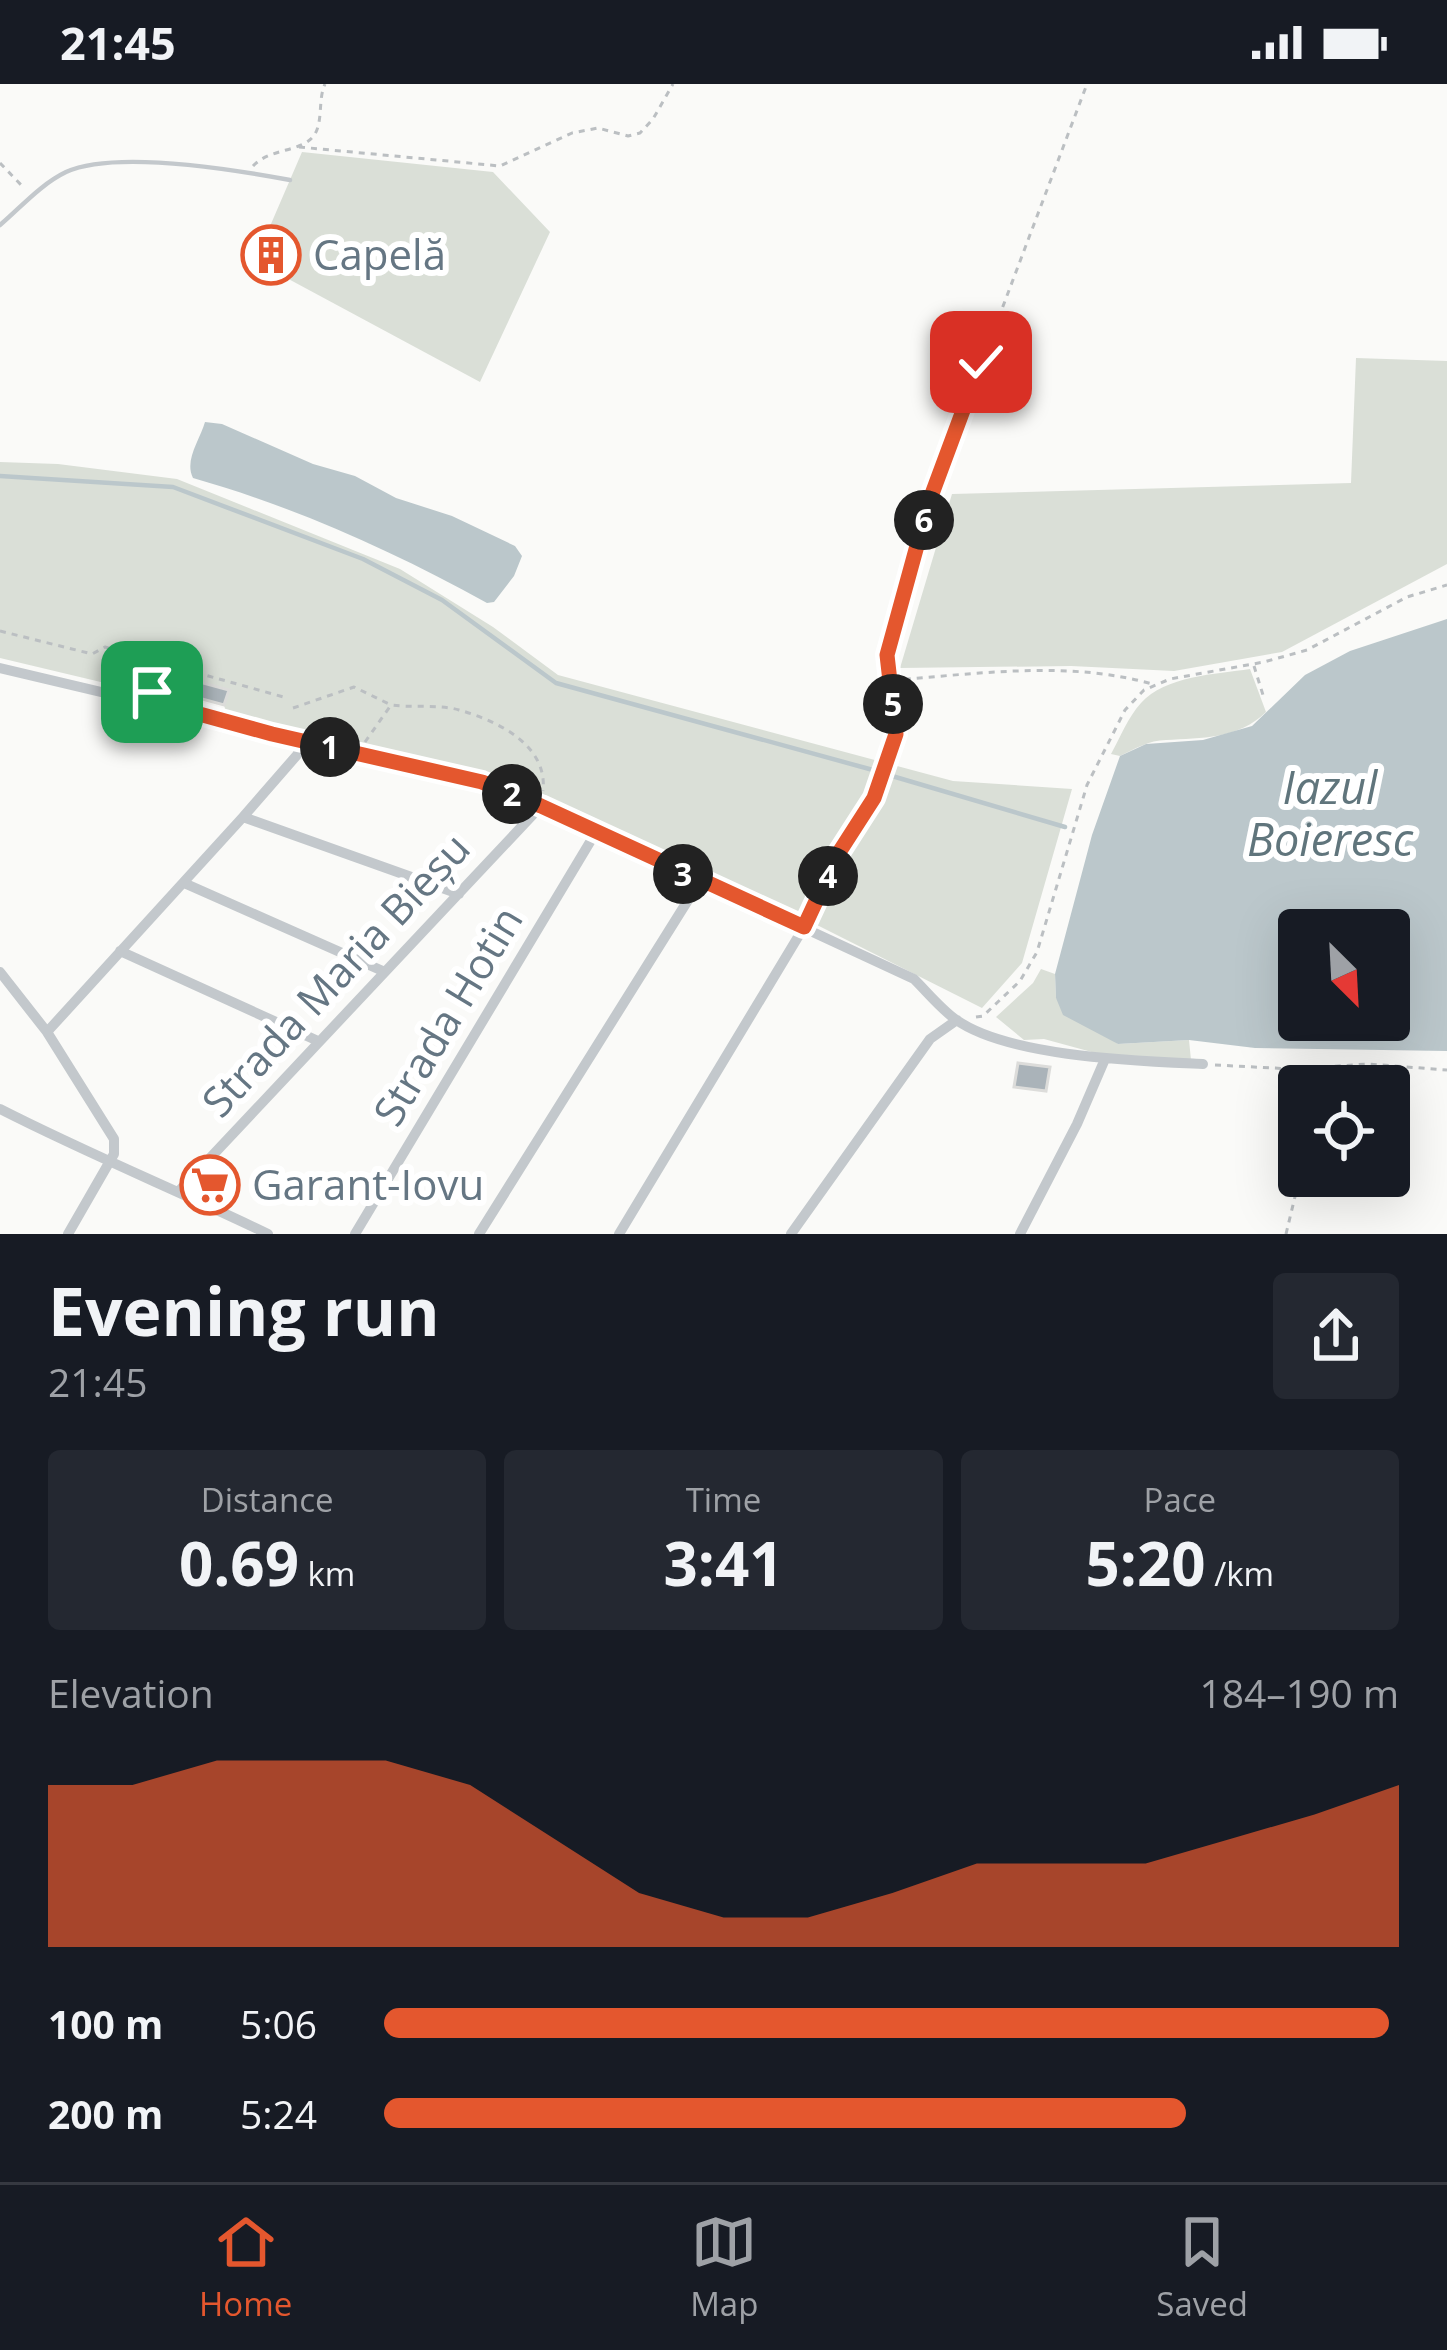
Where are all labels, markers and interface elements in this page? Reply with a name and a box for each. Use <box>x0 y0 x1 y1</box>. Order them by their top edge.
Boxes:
text: 21:45 <box>60 12 176 73</box>
building icon: Capelă <box>240 224 302 286</box>
place label: Capelă <box>313 225 446 282</box>
pin <box>930 311 1032 413</box>
icon: check <box>948 329 1014 395</box>
pin: 6 <box>894 490 954 550</box>
text: 6 <box>915 497 933 542</box>
pin <box>101 641 203 743</box>
icon: arrive <box>119 659 185 725</box>
pin: 5 <box>863 674 923 734</box>
text: 5 <box>884 681 902 726</box>
pin: 1 <box>300 717 360 777</box>
text: 1 <box>321 724 339 769</box>
water label: Iazul Boieresc <box>1247 756 1414 869</box>
pin: 2 <box>482 764 542 824</box>
text: 2 <box>503 771 521 816</box>
street label: Strada Maria Bieșu <box>188 820 481 1128</box>
pin: 3 <box>653 844 713 904</box>
pin: 4 <box>798 846 858 906</box>
text: 3 <box>674 851 692 896</box>
text: 4 <box>819 853 837 898</box>
street label: Strada Hotin <box>359 895 534 1135</box>
north arrow <box>1278 909 1410 1041</box>
map controls <box>1278 909 1410 1197</box>
button: locate <box>1278 1065 1410 1197</box>
supermarket icon: Garant-Iovu <box>179 1154 241 1216</box>
place label: Garant-Iovu <box>252 1155 484 1212</box>
text: Evening run <box>48 1265 440 1355</box>
button: share <box>1273 1273 1399 1399</box>
text: 21:45 <box>48 1355 147 1408</box>
text: Distance <box>201 1477 334 1522</box>
text: Time <box>686 1477 761 1522</box>
text: Pace <box>1144 1477 1216 1522</box>
text: 0.69 <box>179 1522 299 1604</box>
text: 3:41 <box>663 1522 784 1604</box>
text: 5:20 <box>1086 1522 1206 1604</box>
text: km <box>299 1551 355 1596</box>
text: /km <box>1206 1551 1274 1596</box>
text: Elevation <box>48 1666 214 1719</box>
text: 184–190 m <box>1199 1666 1399 1719</box>
text: 100 m <box>48 1997 163 2050</box>
text: 5:06 <box>240 1997 317 2050</box>
text: 200 m <box>48 2087 163 2140</box>
text: 5:24 <box>240 2087 317 2140</box>
tab: Home <box>199 2209 292 2326</box>
tab: Map <box>690 2209 758 2326</box>
tab: Saved <box>1156 2209 1248 2326</box>

